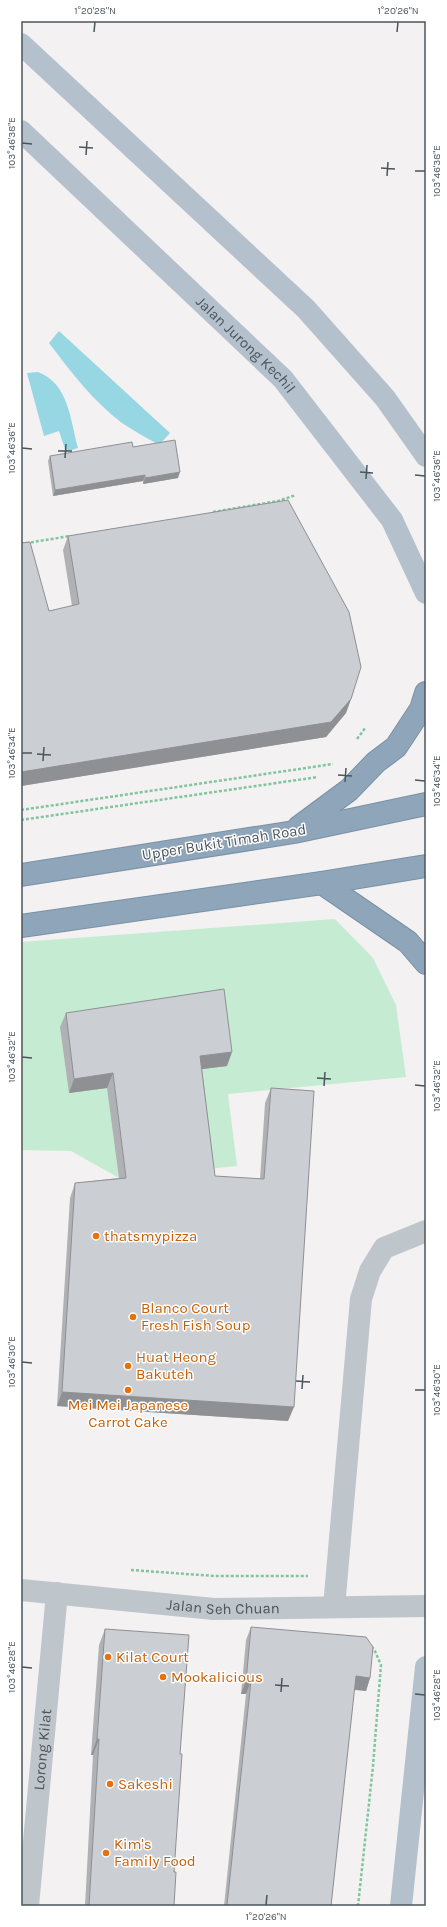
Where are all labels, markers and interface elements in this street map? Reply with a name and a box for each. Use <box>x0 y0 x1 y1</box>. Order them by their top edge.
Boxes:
text: 1°20'28"N <box>74 5 116 17</box>
text: 1°20'26"N <box>377 5 419 17</box>
text: 103°46'38"E <box>6 117 18 169</box>
text: 103°46'38"E <box>431 145 443 197</box>
street label: Jalan Jurong Kechil <box>192 292 299 396</box>
text: 103°46'36"E <box>6 422 18 474</box>
text: 103°46'36"E <box>431 450 443 502</box>
text: 103°46'34"E <box>6 727 18 779</box>
text: 103°46'34"E <box>431 755 443 807</box>
street label: Upper Bukit Timah Road <box>141 820 307 864</box>
text: 103°46'32"E <box>6 1031 18 1083</box>
text: 103°46'32"E <box>431 1060 443 1112</box>
place label: thatsmypizza <box>104 1227 197 1245</box>
marker: thatsmypizza <box>91 1231 101 1241</box>
place label: Blanco Court Fresh Fish Soup <box>141 1299 250 1334</box>
marker: Blanco Court Fresh Fish Soup <box>128 1312 138 1322</box>
text: 103°46'30"E <box>6 1336 18 1388</box>
place label: Huat Heong Bakuteh <box>136 1348 217 1383</box>
marker: Huat Heong Bakuteh <box>123 1361 133 1371</box>
text: 103°46'30"E <box>431 1364 443 1416</box>
marker: Mei Mei Japanese Carrot Cake <box>123 1385 133 1395</box>
place label: Mei Mei Japanese Carrot Cake <box>68 1396 188 1431</box>
street label: Jalan Seh Chuan <box>166 1595 280 1618</box>
text: 103°46'28"E <box>6 1641 18 1693</box>
place label: Kilat Court <box>116 1648 189 1666</box>
marker: Kilat Court <box>103 1652 113 1662</box>
place label: Mookalicious <box>171 1668 263 1686</box>
text: 103°46'28"E <box>431 1669 443 1721</box>
marker: Mookalicious <box>158 1672 168 1682</box>
street label: Lorong Kilat <box>30 1708 55 1791</box>
place label: Sakeshi <box>118 1775 173 1793</box>
marker: Sakeshi <box>105 1779 115 1789</box>
place label: Kim's Family Food <box>114 1835 196 1870</box>
marker: Kim's Family Food <box>101 1848 111 1858</box>
text: 1°20'26"N <box>245 1911 287 1923</box>

